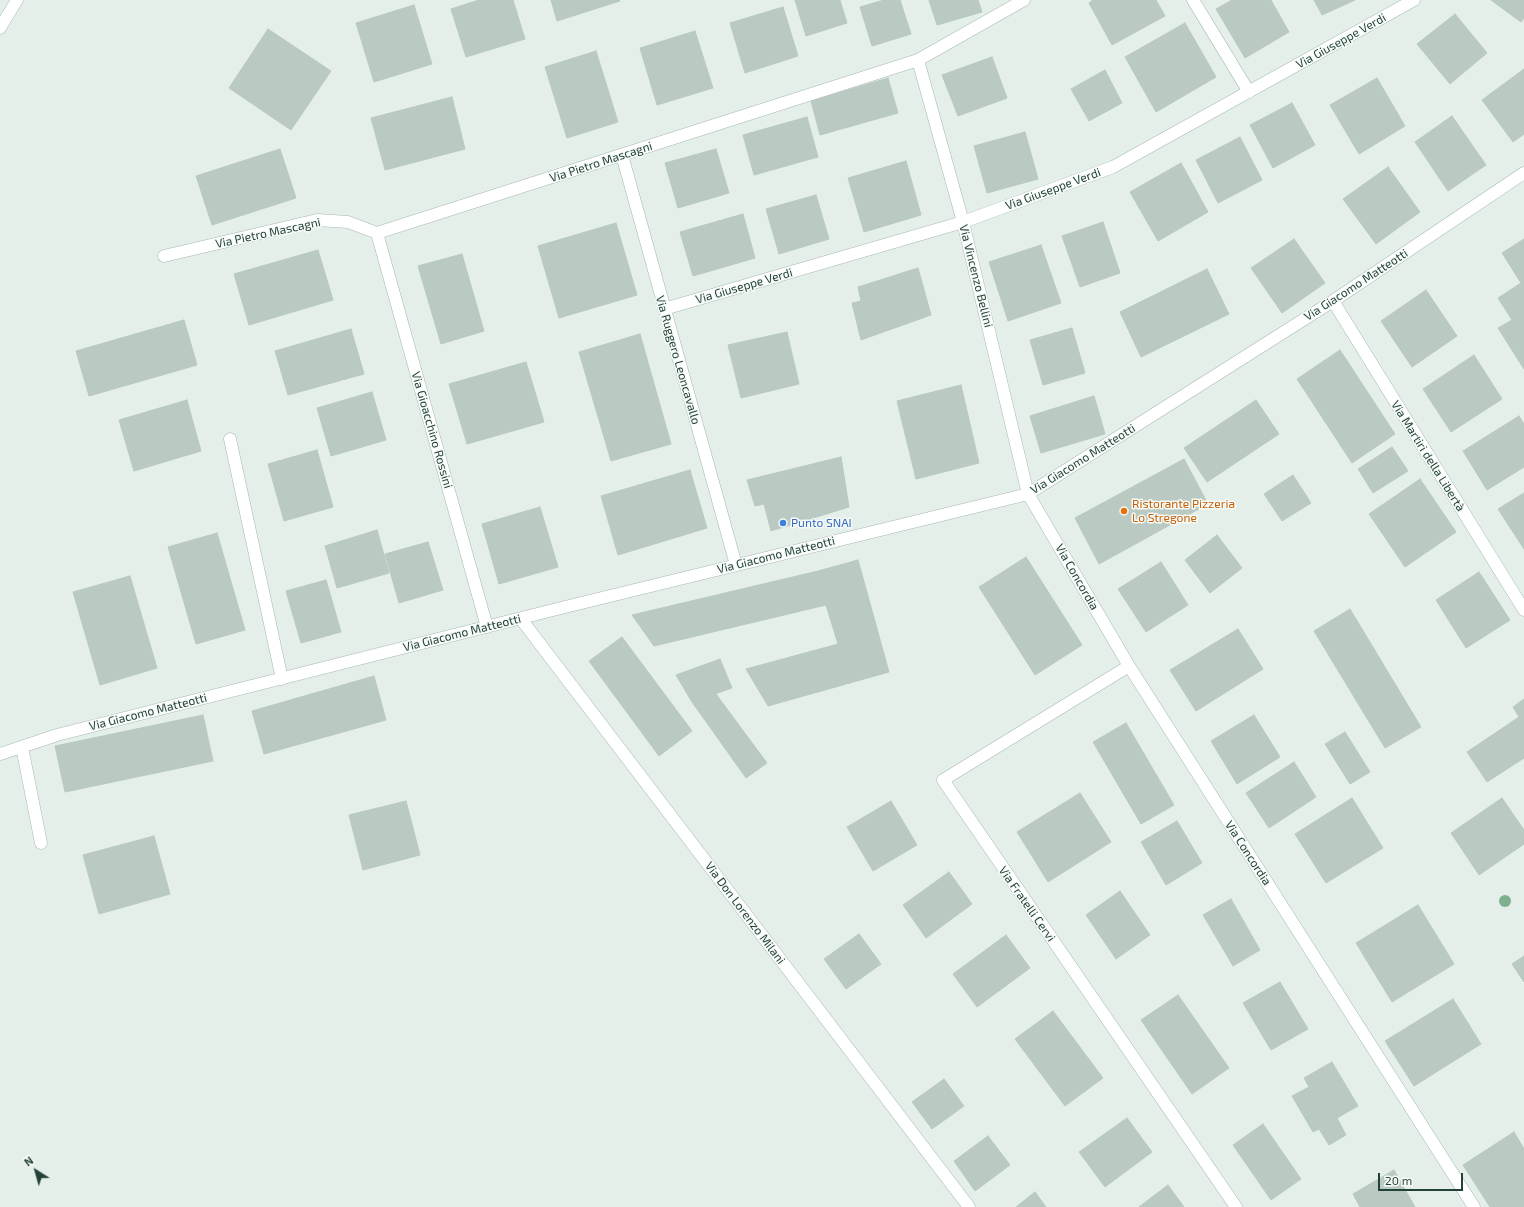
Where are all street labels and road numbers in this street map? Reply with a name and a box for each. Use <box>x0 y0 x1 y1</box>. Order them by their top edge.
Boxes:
street label: Via Giuseppe Verdi <box>1294 10 1388 72</box>
street label: Via Pietro Mascagni <box>548 139 654 185</box>
street label: Via Giuseppe Verdi <box>1003 165 1103 213</box>
street label: Via Pietro Mascagni <box>214 215 322 251</box>
street label: Via Vincenzo Bellini <box>956 223 996 329</box>
street label: Via Giacomo Matteotti <box>1301 246 1411 324</box>
street label: Via Giuseppe Verdi <box>694 265 794 307</box>
street label: Via Ruggero Leoncavallo <box>653 294 703 426</box>
street label: Via Gioacchino Rossini <box>408 370 456 490</box>
street label: Via Martiri della Libertà <box>1388 398 1468 514</box>
street label: Via Giacomo Matteotti <box>1028 421 1138 497</box>
street label: Via Giacomo Matteotti <box>716 533 836 577</box>
street label: Via Concordia <box>1052 541 1102 613</box>
street label: Via Giacomo Matteotti <box>402 611 522 655</box>
street label: Via Giacomo Matteotti <box>88 690 208 734</box>
street label: Via Concordia <box>1222 818 1274 888</box>
street label: Via Don Lorenzo Milani <box>702 859 788 967</box>
street label: Via Fratelli Cervi <box>996 864 1058 944</box>

